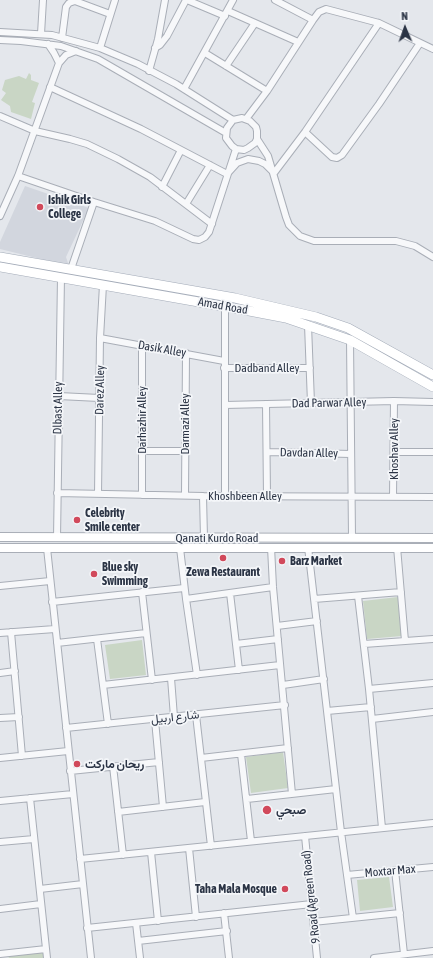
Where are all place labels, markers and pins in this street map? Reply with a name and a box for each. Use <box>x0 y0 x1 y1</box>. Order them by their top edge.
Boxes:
place label: Ishik Girls College <box>48 193 91 221</box>
marker: Ishik Girls College <box>35 202 45 212</box>
place label: Celebrity Smile center <box>85 506 140 534</box>
marker: Celebrity Smile center <box>72 515 82 525</box>
marker: Zewa Restaurant <box>218 553 228 563</box>
place label: Barz Market <box>290 554 342 568</box>
marker: Barz Market <box>277 556 287 566</box>
place label: Blue sky Swimming <box>102 560 148 588</box>
place label: Zewa Restaurant <box>186 565 260 579</box>
marker: Blue sky Swimming <box>89 569 99 579</box>
place label: ريحان ماركت <box>85 757 144 771</box>
marker: ريحان ماركت <box>72 759 82 769</box>
place label: صبحي <box>276 803 306 817</box>
marker: صبحي <box>261 804 273 816</box>
place label: Taha Mala Mosque <box>195 882 277 896</box>
marker: Taha Mala Mosque <box>280 884 290 894</box>

